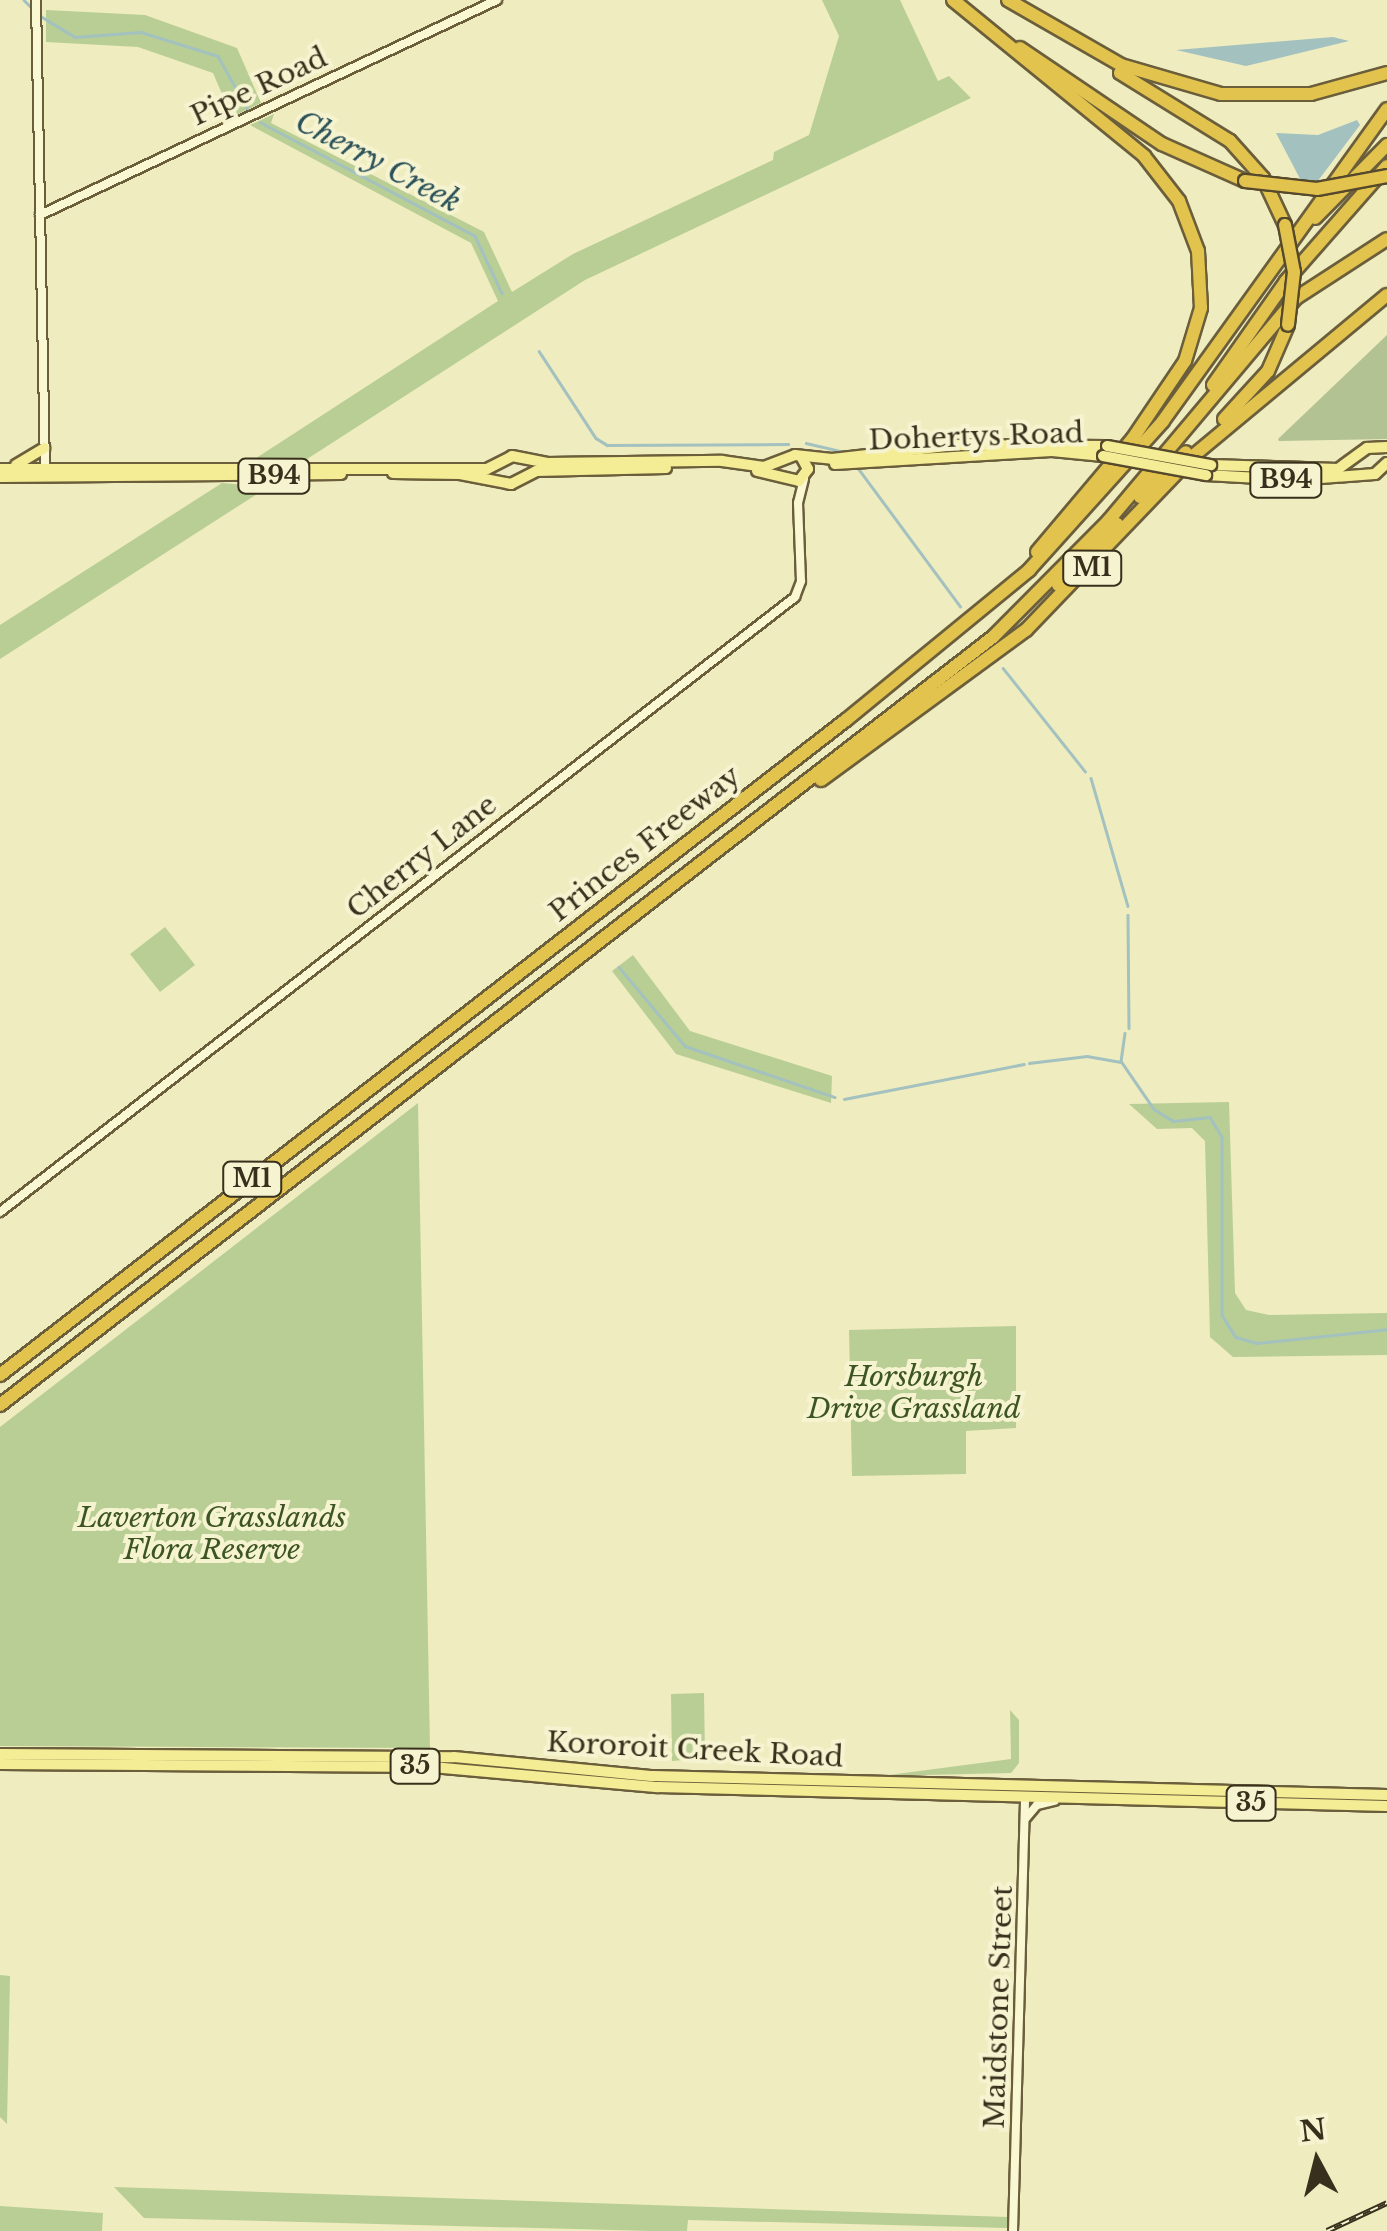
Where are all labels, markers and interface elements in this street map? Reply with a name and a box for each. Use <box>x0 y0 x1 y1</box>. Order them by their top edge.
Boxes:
street label: Pipe Road <box>186 41 332 133</box>
water label: Cherry Creek <box>289 103 467 221</box>
street label: Dohertys Road <box>868 416 1084 458</box>
road number: B94 <box>236 456 312 496</box>
road number: B94 <box>1248 460 1324 500</box>
road number: M1 <box>1062 548 1122 588</box>
street label: Princes Freeway <box>543 759 747 929</box>
street label: Cherry Lane <box>340 788 504 926</box>
road number: M1 <box>222 1159 282 1199</box>
park label: Horsburgh Drive Grassland <box>807 1360 1021 1426</box>
park label: Laverton Grasslands Flora Reserve <box>77 1501 347 1567</box>
street label: Kororoit Creek Road <box>546 1725 844 1775</box>
road number: 35 <box>388 1746 442 1786</box>
road number: 35 <box>1224 1783 1278 1823</box>
street label: Maidstone Street <box>978 1885 1020 2129</box>
north arrow <box>1267 2111 1367 2211</box>
text: N <box>1298 2112 1328 2150</box>

